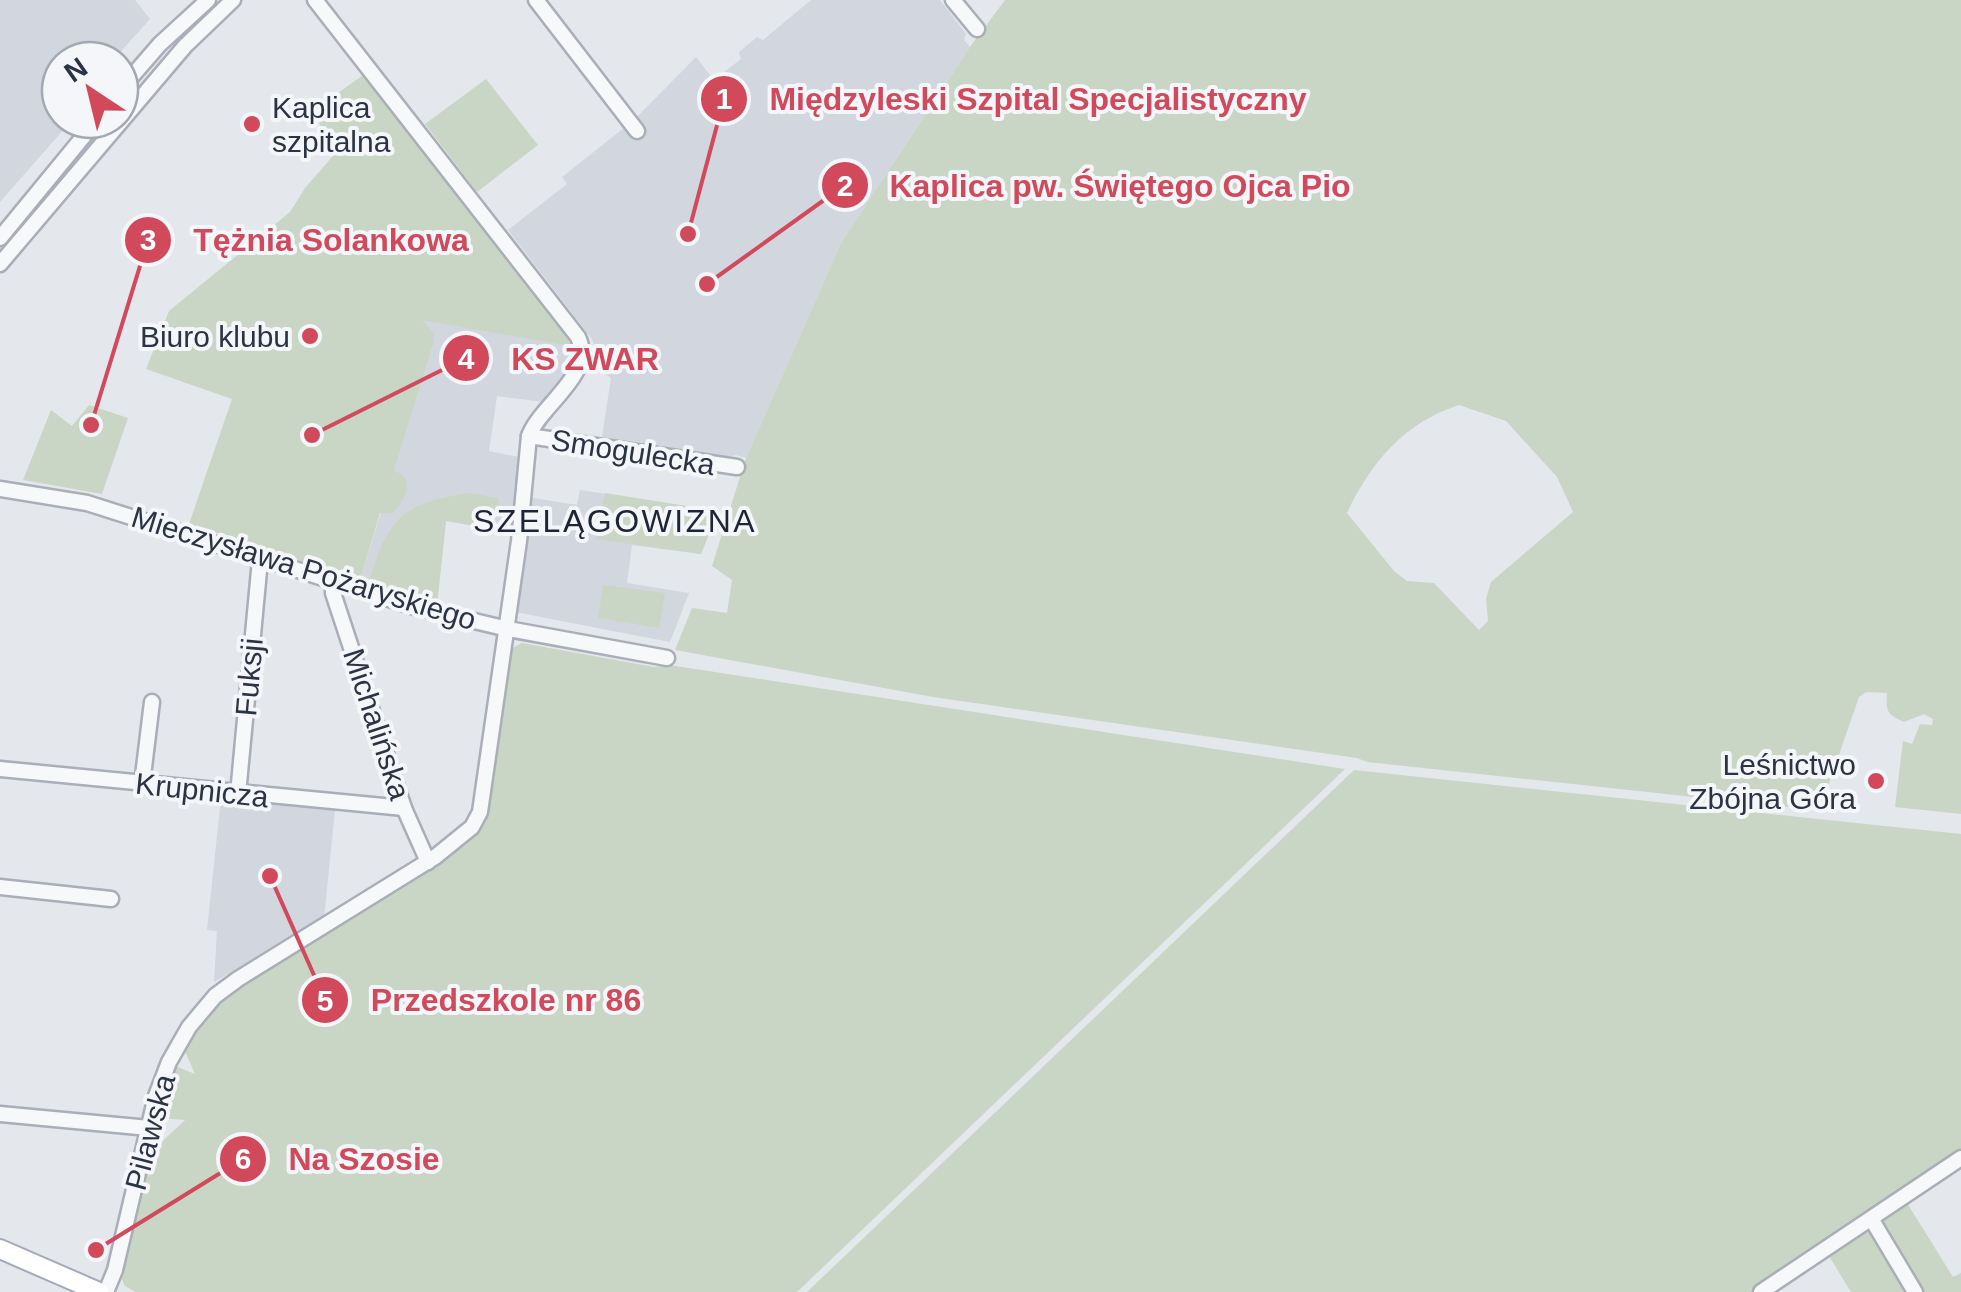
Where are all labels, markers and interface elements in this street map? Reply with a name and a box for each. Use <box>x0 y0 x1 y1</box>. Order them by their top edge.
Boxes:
north arrow <box>40 40 140 140</box>
text: N <box>59 51 93 88</box>
callout: Międzyleski Szpital Specjalistyczny <box>699 68 1326 130</box>
text: Międzyleski Szpital Specjalistyczny <box>769 81 1307 117</box>
text: 1 <box>716 82 732 115</box>
place label: Kaplica szpitalna <box>272 91 391 158</box>
marker: Kaplica szpitalna <box>241 113 263 135</box>
callout: Kaplica pw. Świętego Ojca Pio <box>820 154 1371 216</box>
text: Kaplica pw. Świętego Ojca Pio <box>889 168 1351 204</box>
text: 2 <box>837 169 853 202</box>
callout: Tężnia Solankowa <box>123 209 489 271</box>
text: Tężnia Solankowa <box>193 222 469 258</box>
text: 3 <box>140 223 156 256</box>
place label: Biuro klubu <box>140 320 290 353</box>
marker: Biuro klubu <box>299 325 321 347</box>
callout: KS ZWAR <box>441 327 679 389</box>
text: KS ZWAR <box>511 341 659 377</box>
text: 4 <box>458 342 475 375</box>
street label: Smogulecka <box>549 423 717 481</box>
street label: Mieczysława Pożaryskiego <box>128 500 480 636</box>
district label: SZELĄGOWIZNA <box>473 503 757 539</box>
street label: Fuksji <box>229 637 269 717</box>
street label: Michalińska <box>337 644 417 804</box>
place label: Leśnictwo Zbójna Góra <box>1689 748 1856 815</box>
street label: Krupnicza <box>134 767 270 813</box>
marker: Leśnictwo Zbójna Góra <box>1865 770 1887 792</box>
callout: Przedszkole nr 86 <box>300 969 661 1031</box>
text: Przedszkole nr 86 <box>371 982 641 1018</box>
text: 5 <box>317 984 333 1017</box>
street label: Pilawska <box>119 1070 181 1193</box>
callout: Na Szosie <box>218 1128 460 1190</box>
text: Na Szosie <box>288 1141 440 1177</box>
text: 6 <box>235 1142 251 1175</box>

